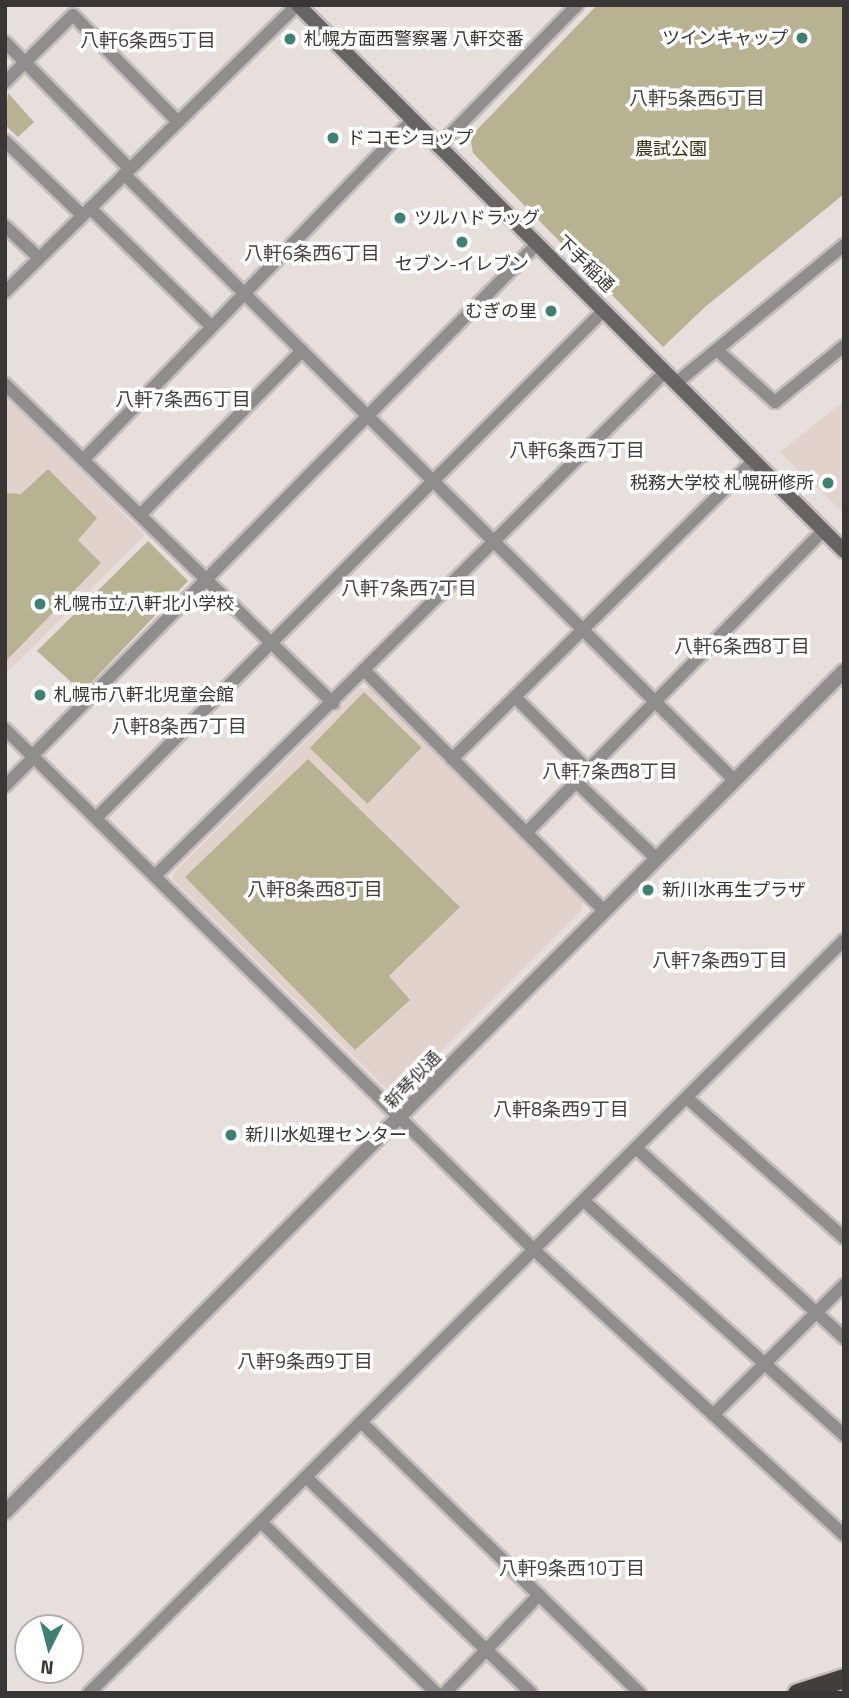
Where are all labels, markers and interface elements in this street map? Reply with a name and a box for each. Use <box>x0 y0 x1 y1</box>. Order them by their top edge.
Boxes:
place label: ツインキャップ <box>662 27 788 49</box>
place label: 札幌方面西警察署 八軒交番 <box>304 28 524 50</box>
district label: 八軒6条西5丁目 <box>80 29 216 51</box>
marker: ツインキャップ <box>794 30 810 46</box>
marker: 札幌方面西警察署 八軒交番 <box>282 31 298 47</box>
district label: 八軒5条西6丁目 <box>629 87 765 109</box>
place label: ドコモショップ <box>347 127 473 149</box>
marker: ドコモショップ <box>325 130 341 146</box>
park label: 農試公園 <box>635 138 707 160</box>
place label: ツルハドラッグ <box>414 207 540 229</box>
marker: ツルハドラッグ <box>392 210 408 226</box>
street label: 下手稲通 <box>552 231 618 297</box>
marker: セブン-イレブン <box>454 234 470 250</box>
district label: 八軒6条西6丁目 <box>244 242 380 264</box>
place label: セブン-イレブン <box>395 253 529 275</box>
place label: むぎの里 <box>465 300 537 322</box>
marker: むぎの里 <box>543 303 559 319</box>
district label: 八軒7条西6丁目 <box>115 388 251 410</box>
district label: 八軒6条西7丁目 <box>509 439 645 461</box>
place label: 税務大学校 札幌研修所 <box>630 472 814 494</box>
marker: 税務大学校 札幌研修所 <box>820 475 836 491</box>
district label: 八軒7条西7丁目 <box>341 577 477 599</box>
place label: 札幌市立八軒北小学校 <box>54 593 234 615</box>
marker: 札幌市立八軒北小学校 <box>32 596 48 612</box>
district label: 八軒6条西8丁目 <box>674 635 810 657</box>
place label: 札幌市八軒北児童会館 <box>54 684 234 706</box>
marker: 札幌市八軒北児童会館 <box>32 687 48 703</box>
district label: 八軒8条西7丁目 <box>111 715 247 737</box>
district label: 八軒7条西8丁目 <box>542 760 678 782</box>
district label: 八軒8条西8丁目 <box>247 878 383 900</box>
place label: 新川水再生プラザ <box>662 879 806 901</box>
marker: 新川水再生プラザ <box>640 882 656 898</box>
district label: 八軒7条西9丁目 <box>652 949 788 971</box>
street label: 新琴似通 <box>380 1047 446 1113</box>
district label: 八軒8条西9丁目 <box>493 1098 629 1120</box>
place label: 新川水処理センター <box>245 1124 407 1146</box>
marker: 新川水処理センター <box>223 1127 239 1143</box>
district label: 八軒9条西9丁目 <box>237 1350 373 1372</box>
district label: 八軒9条西10丁目 <box>499 1557 645 1579</box>
north arrow <box>14 1614 84 1684</box>
text: N <box>39 1653 55 1684</box>

